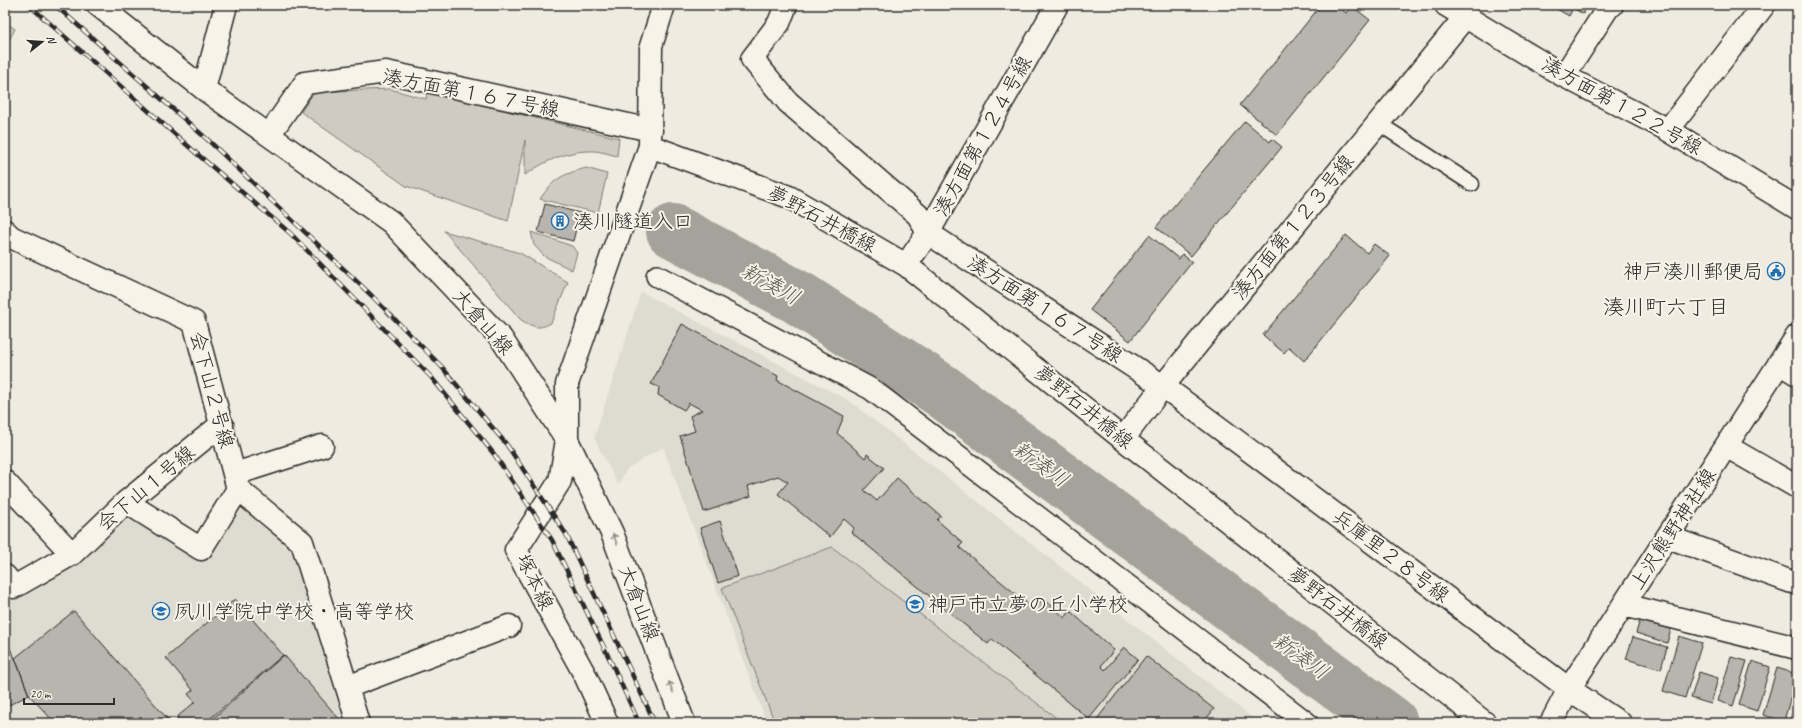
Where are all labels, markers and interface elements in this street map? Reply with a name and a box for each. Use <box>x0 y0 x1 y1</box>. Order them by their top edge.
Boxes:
north arrow <box>22 22 62 62</box>
text: N <box>44 34 60 46</box>
street label: 湊方面第１２４号線 <box>928 51 1038 221</box>
street label: 湊方面第１２２号線 <box>1537 51 1707 161</box>
street label: 湊方面第１６７号線 <box>380 64 562 122</box>
street label: 湊方面第１２３号線 <box>1227 149 1359 305</box>
street label: 夢野石井橋線 <box>763 180 881 258</box>
place label: 湊川隧道入口 <box>573 209 693 234</box>
building icon: 湊川隧道入口 <box>550 211 570 231</box>
street label: 湊方面第１６７号線 <box>963 249 1127 369</box>
water label: 新湊川 <box>737 257 805 311</box>
place label: 神戸湊川郵便局 <box>1623 259 1763 284</box>
public building icon: 神戸湊川郵便局 <box>1766 261 1786 281</box>
street label: 大倉山線 <box>447 284 519 360</box>
district label: 湊川町六丁目 <box>1603 294 1729 320</box>
street label: 会下山２号線 <box>184 329 240 451</box>
street label: 夢野石井橋線 <box>1030 360 1138 454</box>
water label: 新湊川 <box>1008 435 1074 493</box>
street label: 会下山１号線 <box>92 440 200 536</box>
street label: 上沢熊野神社線 <box>1624 463 1722 595</box>
street label: 兵庫里２８号線 <box>1328 504 1454 608</box>
one-way arrow <box>610 533 618 545</box>
street label: 塚本線 <box>511 550 559 614</box>
street label: 大倉山線 <box>613 561 665 645</box>
street label: 夢野石井橋線 <box>1283 561 1393 655</box>
place label: 神戸市立夢の丘小学校 <box>928 592 1128 617</box>
school or university icon: 神戸市立夢の丘小学校 <box>905 594 925 614</box>
place label: 夙川学院中学校・高等学校 <box>174 599 414 624</box>
school or university icon: 夙川学院中学校・高等学校 <box>151 601 171 621</box>
water label: 新湊川 <box>1268 627 1334 685</box>
scale bar <box>24 680 114 706</box>
one-way arrow <box>666 681 674 693</box>
text: 20 m <box>30 686 52 702</box>

